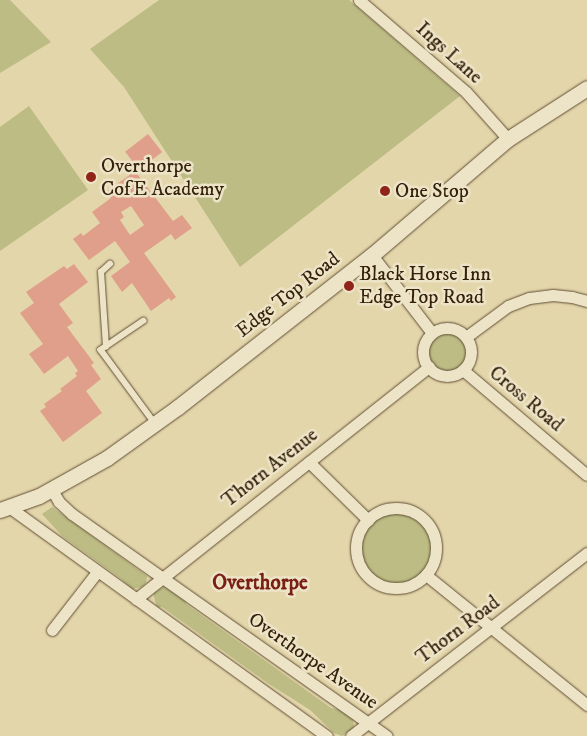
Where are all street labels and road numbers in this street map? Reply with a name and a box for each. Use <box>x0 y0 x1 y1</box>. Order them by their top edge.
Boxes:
street label: Ings Lane <box>411 17 487 89</box>
street label: Edge Top Road <box>231 247 345 343</box>
street label: Cross Road <box>484 361 568 437</box>
street label: Thorn Avenue <box>217 423 323 513</box>
street label: Thorn Road <box>411 591 505 669</box>
street label: Overthorpe Avenue <box>244 607 382 715</box>

